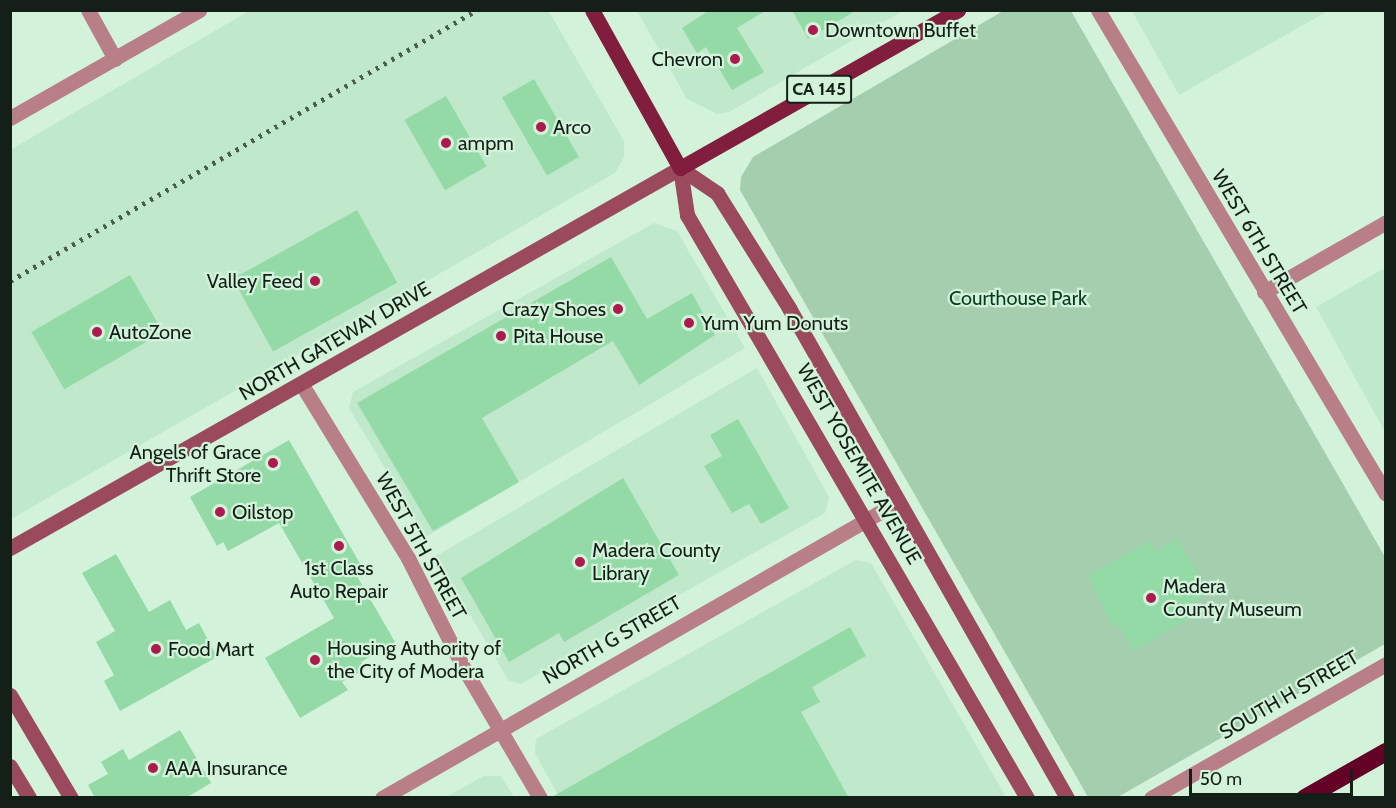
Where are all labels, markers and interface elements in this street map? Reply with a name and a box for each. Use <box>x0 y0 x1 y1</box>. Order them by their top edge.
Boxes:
place label: Downtown Buffet <box>825 18 976 42</box>
marker: Downtown Buffet <box>806 23 820 37</box>
place label: Chevron <box>652 47 723 71</box>
marker: Chevron <box>728 52 742 66</box>
road number: CA 145 <box>786 74 852 104</box>
place label: Arco <box>553 115 591 139</box>
marker: Arco <box>534 120 548 134</box>
place label: ampm <box>458 131 514 155</box>
marker: ampm <box>439 136 453 150</box>
street label: WEST 6TH STREET <box>1206 165 1312 319</box>
place label: Valley Feed <box>207 269 303 293</box>
marker: Valley Feed <box>308 274 322 288</box>
street label: NORTH GATEWAY DRIVE <box>235 276 435 406</box>
park label: Courthouse Park <box>949 286 1087 310</box>
place label: Crazy Shoes <box>502 297 606 321</box>
marker: Crazy Shoes <box>611 302 625 316</box>
place label: Yum Yum Donuts <box>701 311 848 335</box>
marker: Yum Yum Donuts <box>682 316 696 330</box>
place label: AutoZone <box>109 320 191 344</box>
place label: Pita House <box>513 324 603 348</box>
marker: AutoZone <box>90 325 104 339</box>
marker: Pita House <box>494 329 508 343</box>
street label: WEST YOSEMITE AVENUE <box>792 359 926 569</box>
place label: Angels of Grace Thrift Store <box>130 440 261 487</box>
marker: Angels of Grace Thrift Store <box>266 456 280 470</box>
street label: WEST 5TH STREET <box>371 468 471 624</box>
place label: Oilstop <box>232 500 293 524</box>
marker: Oilstop <box>213 505 227 519</box>
place label: Madera County Library <box>592 538 721 585</box>
marker: 1st Class Auto Repair <box>332 539 346 553</box>
marker: Madera County Library <box>573 555 587 569</box>
place label: 1st Class Auto Repair <box>290 556 388 603</box>
place label: Madera County Museum <box>1163 574 1302 621</box>
street label: NORTH G STREET <box>539 591 685 689</box>
marker: Madera County Museum <box>1144 591 1158 605</box>
place label: Housing Authority of the City of Modera <box>327 636 501 683</box>
place label: Food Mart <box>168 637 254 661</box>
marker: Food Mart <box>149 642 163 656</box>
street label: SOUTH H STREET <box>1215 645 1363 745</box>
marker: Housing Authority of the City of Modera <box>308 653 322 667</box>
place label: AAA Insurance <box>165 756 287 780</box>
scale bar <box>1192 757 1356 795</box>
marker: AAA Insurance <box>146 761 160 775</box>
text: 50 m <box>1200 768 1242 790</box>

